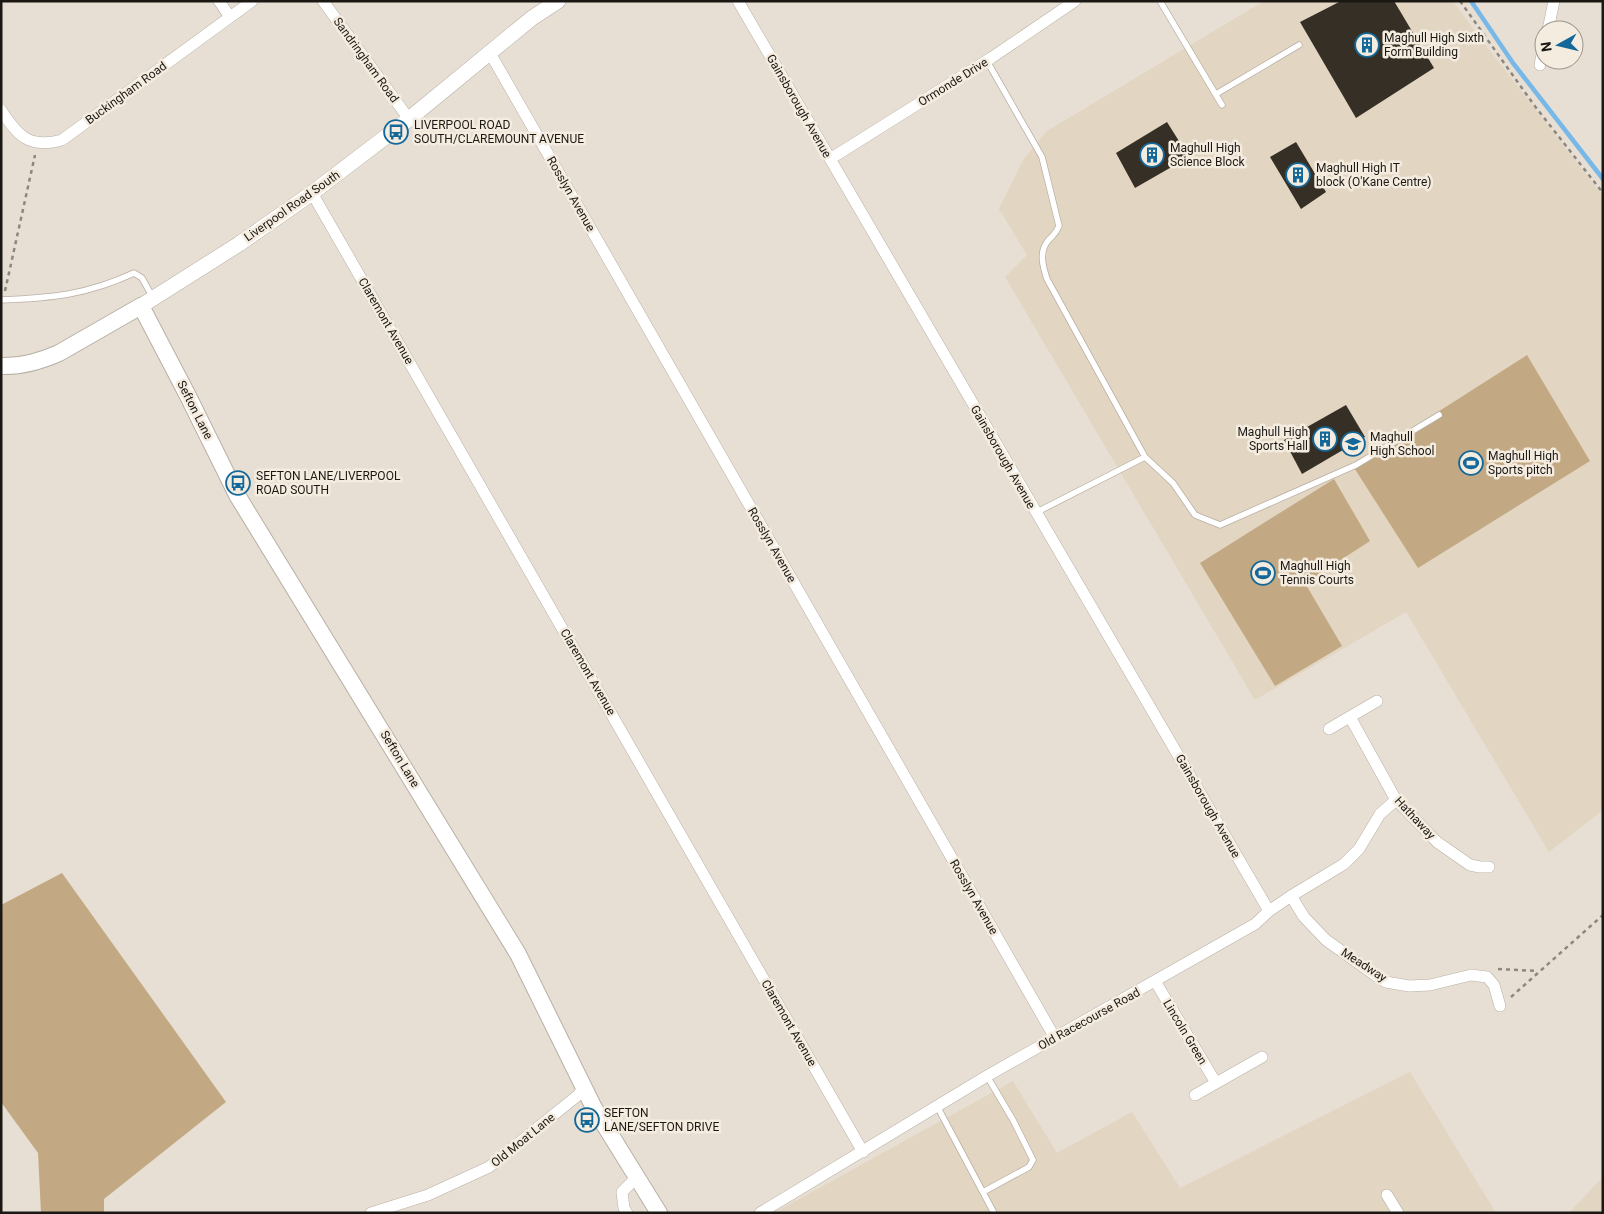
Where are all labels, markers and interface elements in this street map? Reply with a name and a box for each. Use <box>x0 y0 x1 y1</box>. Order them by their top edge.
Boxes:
street label: Sandringham Road <box>330 15 402 105</box>
north arrow <box>1534 20 1584 70</box>
place label: Maghull High Sixth Form Building <box>1384 31 1484 59</box>
building icon: Maghull High Sixth Form Building <box>1354 32 1380 58</box>
text: N <box>1538 41 1555 53</box>
street label: Gainsborough Avenue <box>764 52 834 160</box>
street label: Ormonde Drive <box>916 55 990 109</box>
street label: Buckingham Road <box>83 59 169 127</box>
place label: LIVERPOOL ROAD SOUTH/CLAREMOUNT AVENUE <box>414 118 584 146</box>
bus stop icon: LIVERPOOL ROAD SOUTH/CLAREMOUNT AVENUE <box>383 119 409 145</box>
place label: Maghull High Science Block <box>1170 141 1245 169</box>
building icon: Maghull High Science Block <box>1139 142 1165 168</box>
street label: Rosslyn Avenue <box>544 154 598 234</box>
place label: Maghull High IT block (O'Kane Centre) <box>1316 161 1432 189</box>
building icon: Maghull High IT block (O'Kane Centre) <box>1285 162 1311 188</box>
street label: Liverpool Road South <box>241 168 343 244</box>
street label: Claremont Avenue <box>356 275 416 367</box>
street label: Sefton Lane <box>174 378 216 442</box>
street label: Gainsborough Avenue <box>968 403 1038 511</box>
place label: Maghull High Sports Hall <box>1237 425 1308 453</box>
building icon: Maghull High Sports Hall <box>1312 426 1338 452</box>
place label: Maghull High School <box>1370 430 1434 458</box>
school or university icon: Maghull High School <box>1340 431 1366 457</box>
place label: Maghull High Sports pitch <box>1488 449 1559 477</box>
sports icon: Maghull High Sports pitch <box>1458 450 1484 476</box>
place label: SEFTON LANE/LIVERPOOL ROAD SOUTH <box>256 469 401 497</box>
bus stop icon: SEFTON LANE/LIVERPOOL ROAD SOUTH <box>225 470 251 496</box>
street label: Rosslyn Avenue <box>745 505 799 585</box>
place label: Maghull High Tennis Courts <box>1280 559 1354 587</box>
sports icon: Maghull High Tennis Courts <box>1250 560 1276 586</box>
street label: Claremont Avenue <box>558 626 618 718</box>
street label: Sefton Lane <box>378 728 422 790</box>
street label: Gainsborough Avenue <box>1173 752 1243 860</box>
street label: Hathaway <box>1392 794 1439 842</box>
street label: Rosslyn Avenue <box>947 857 1001 937</box>
street label: Meadway <box>1339 945 1390 985</box>
street label: Claremont Avenue <box>759 977 819 1069</box>
street label: Old Racecourse Road <box>1036 985 1142 1053</box>
street label: Lincoln Green <box>1160 997 1210 1067</box>
place label: SEFTON LANE/SEFTON DRIVE <box>604 1106 719 1134</box>
bus stop icon: SEFTON LANE/SEFTON DRIVE <box>574 1107 600 1133</box>
street label: Old Moat Lane <box>488 1110 558 1170</box>

